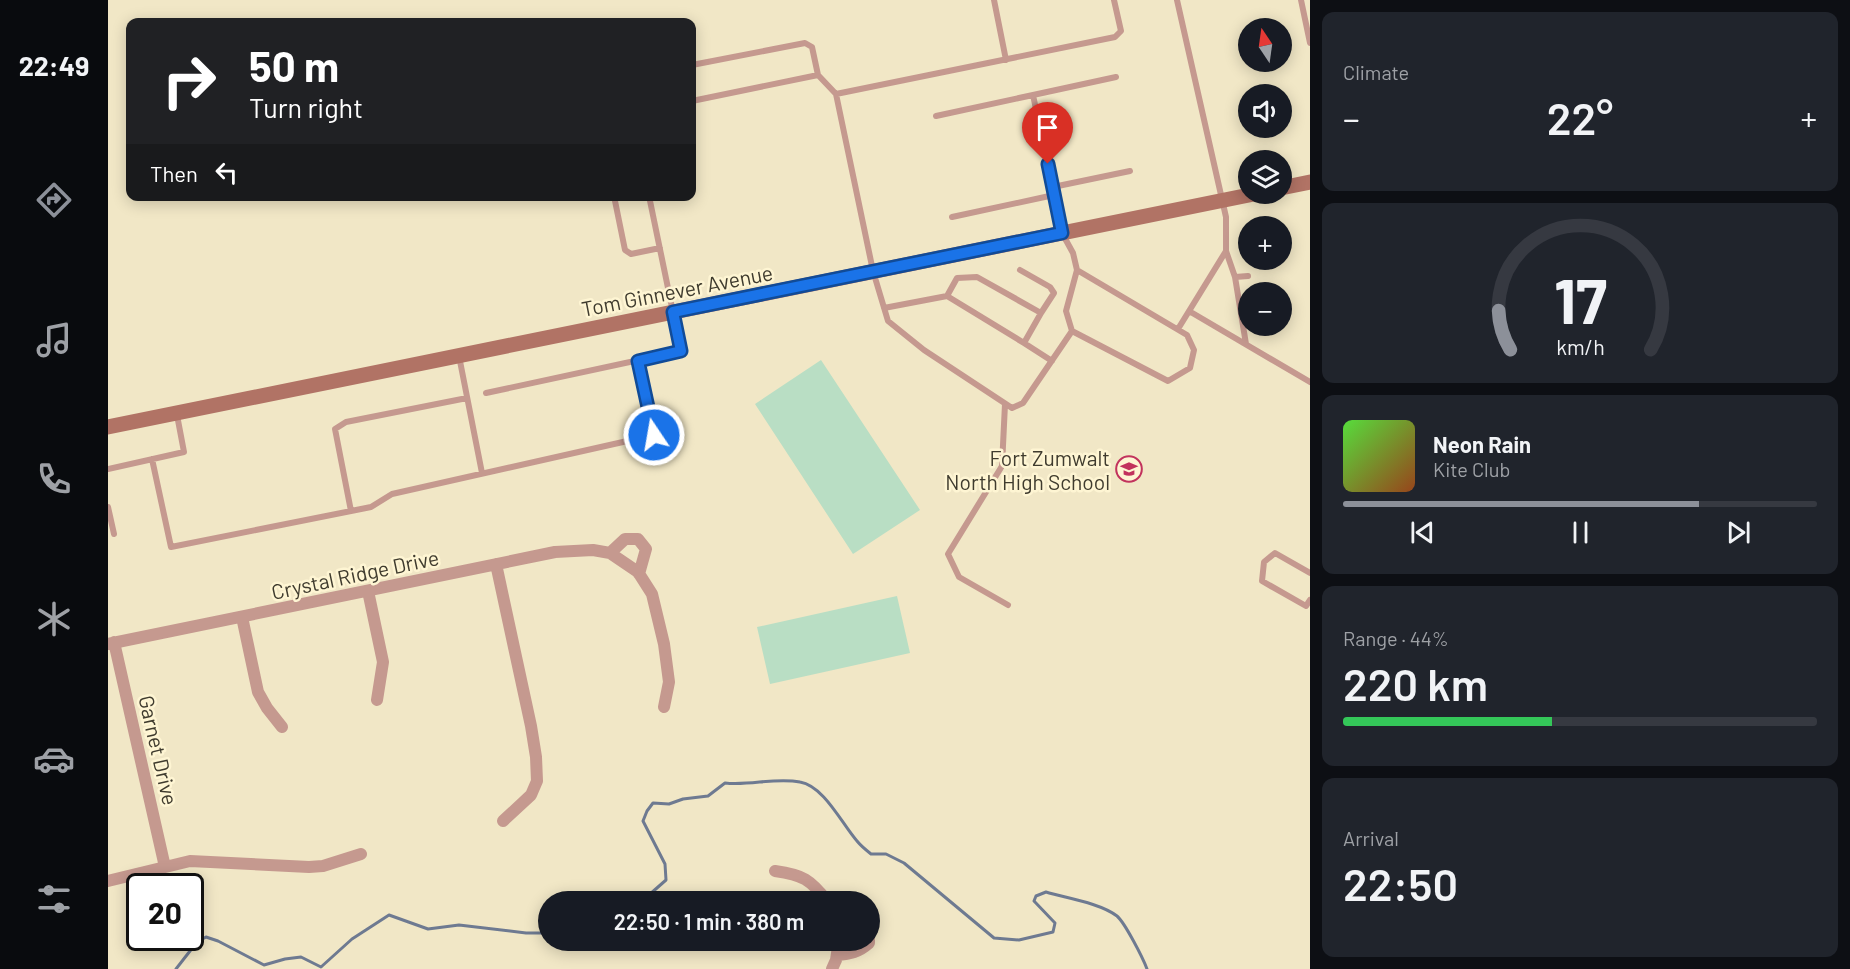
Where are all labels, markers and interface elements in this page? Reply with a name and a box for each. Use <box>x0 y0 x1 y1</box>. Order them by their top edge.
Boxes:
north arrow <box>1238 18 1292 72</box>
map controls <box>1238 18 1292 336</box>
text: 50 m <box>249 40 339 90</box>
icon: right <box>150 42 228 120</box>
text: 22:49 <box>19 49 89 81</box>
text: Climate <box>1343 60 1409 84</box>
button: sound <box>1238 84 1292 138</box>
text: 22° <box>1547 90 1613 144</box>
text: Turn right <box>249 91 363 123</box>
text: − <box>1343 98 1360 138</box>
text: + <box>1800 98 1817 138</box>
pin <box>1022 102 1073 164</box>
icon: arrive <box>1031 111 1064 144</box>
button: layers <box>1238 150 1292 204</box>
icon: left <box>210 156 243 189</box>
text: Then <box>150 160 198 186</box>
icon: directions <box>33 179 75 221</box>
button: + <box>1238 216 1292 270</box>
street label: Tom Ginnever Avenue <box>579 259 775 321</box>
text: 17 <box>1553 262 1607 336</box>
button: − <box>1238 282 1292 336</box>
icon: music <box>33 319 75 361</box>
text: km/h <box>1556 335 1604 360</box>
position arrow <box>622 403 686 467</box>
text: Neon Rain <box>1433 431 1531 457</box>
place label: Fort Zumwalt North High School <box>945 445 1110 494</box>
school or university icon: Fort Zumwalt North High School <box>1114 454 1144 484</box>
text: Kite Club <box>1433 457 1510 481</box>
icon: phone <box>33 458 75 500</box>
icon: previous <box>1406 516 1439 549</box>
icon: pause <box>1564 516 1597 549</box>
icon: next <box>1722 516 1755 549</box>
street label: Crystal Ridge Drive <box>269 544 441 604</box>
icon: climate <box>33 598 75 640</box>
text: Range · 44% <box>1343 626 1449 650</box>
text: 220 km <box>1343 656 1488 710</box>
street label: Garnet Drive <box>134 693 184 807</box>
icon: car <box>33 738 75 780</box>
text: Arrival <box>1343 826 1399 850</box>
text: 22:50 <box>1343 856 1458 910</box>
speed limit sign: 20 <box>126 873 204 951</box>
icon: filters <box>33 878 75 920</box>
text: 22:50 · 1 min · 380 m <box>614 908 804 934</box>

